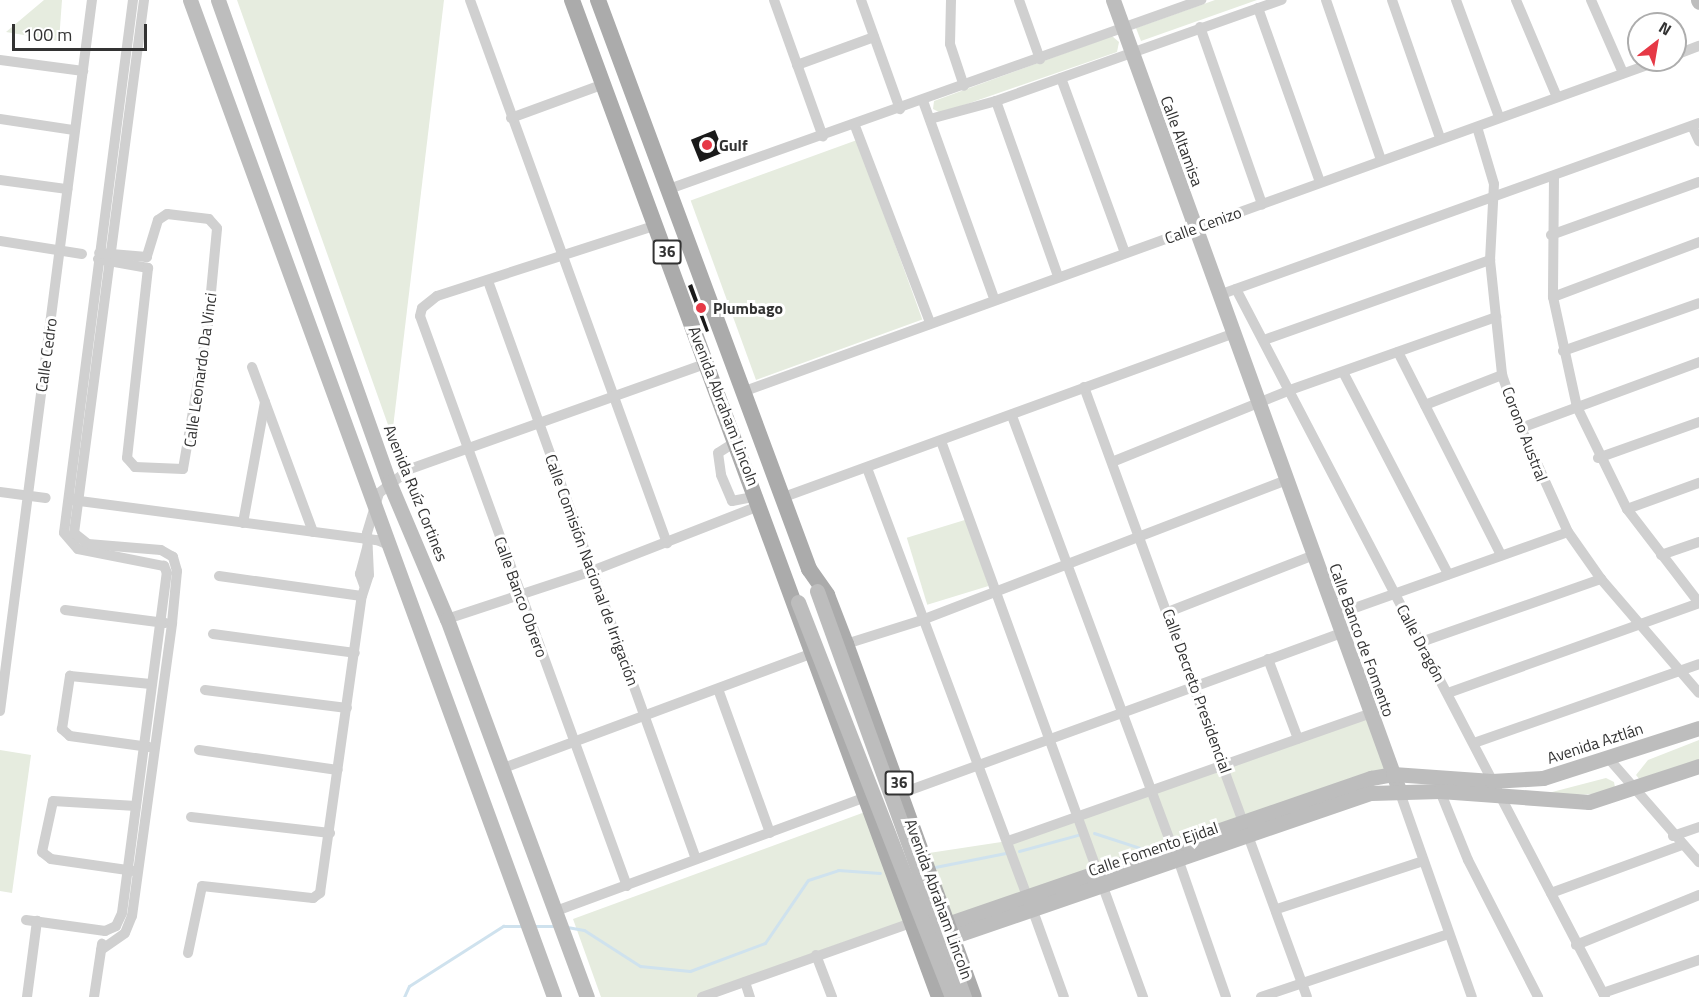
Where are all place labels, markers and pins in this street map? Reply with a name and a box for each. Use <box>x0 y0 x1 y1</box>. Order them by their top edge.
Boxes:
place label: Gulf <box>719 135 748 155</box>
marker: Gulf <box>700 138 714 152</box>
place label: Plumbago <box>713 298 783 318</box>
marker: Plumbago <box>694 301 708 315</box>

